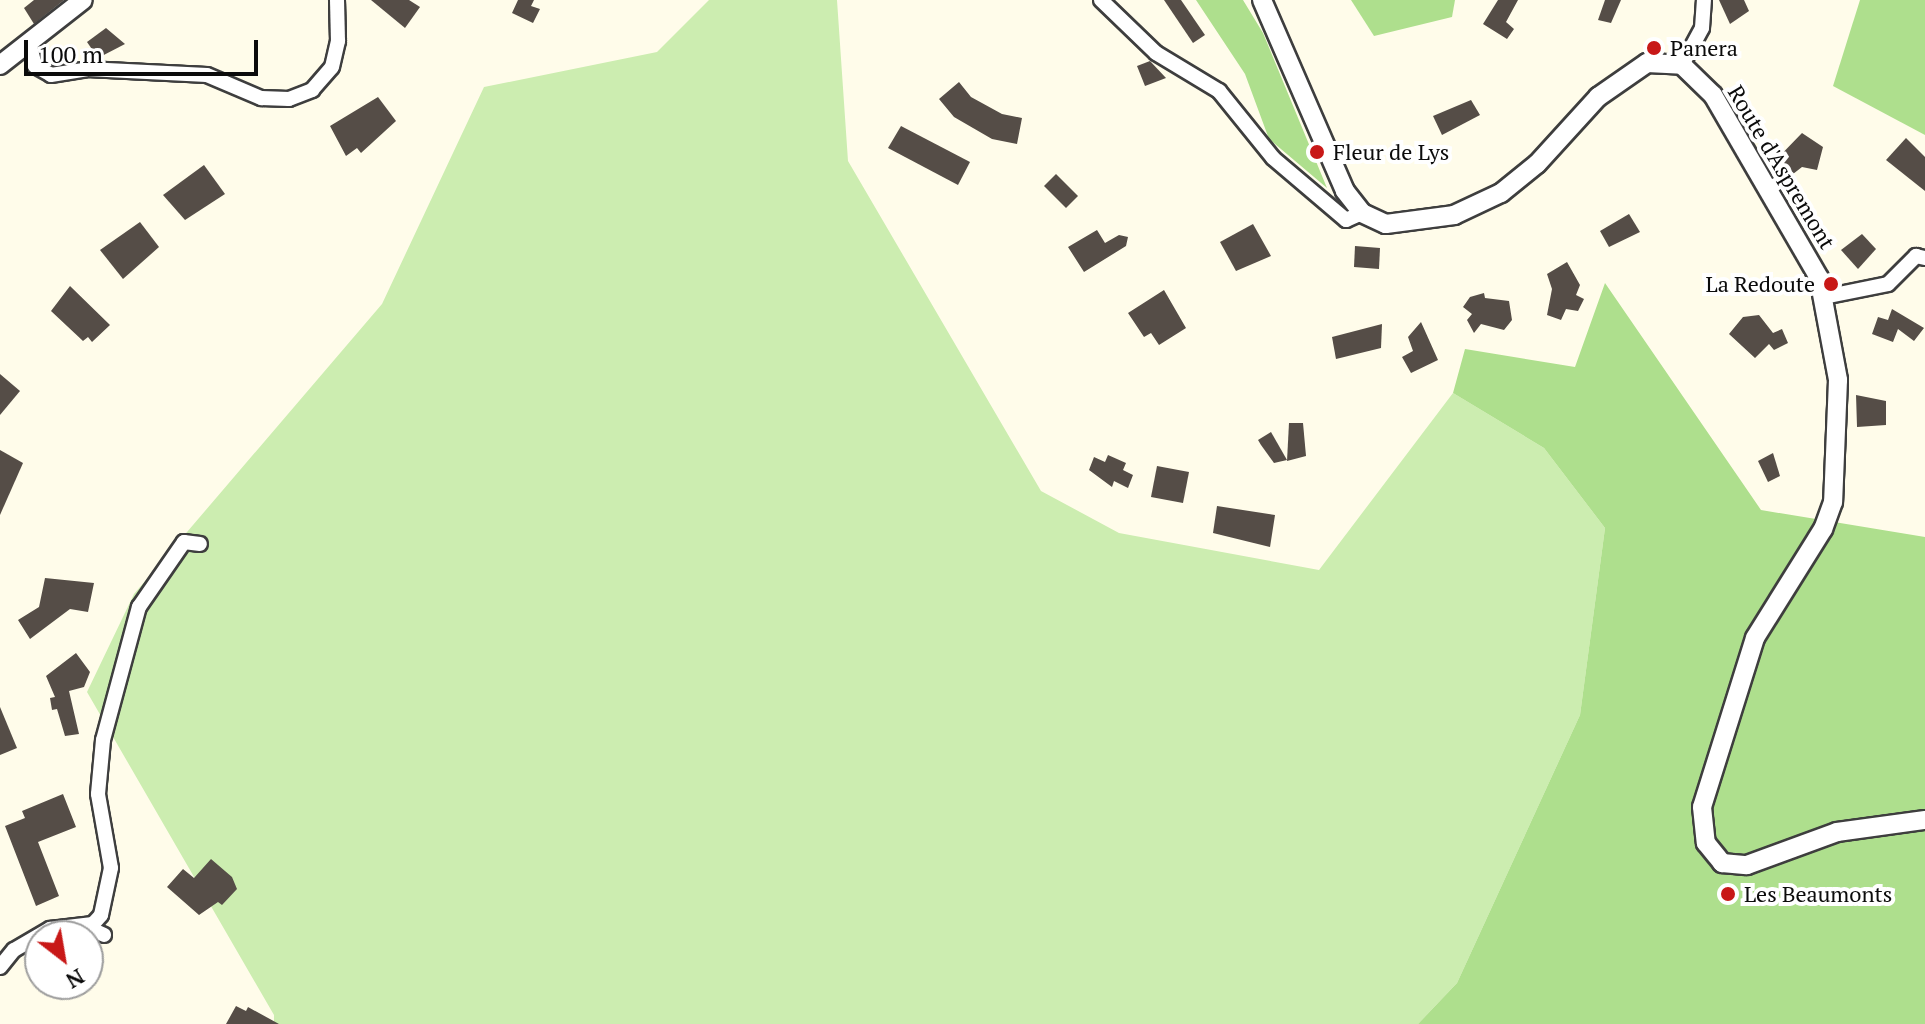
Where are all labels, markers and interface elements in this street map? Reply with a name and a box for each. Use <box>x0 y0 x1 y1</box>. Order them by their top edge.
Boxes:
scale bar <box>28 24 262 74</box>
place label: Panera <box>1670 35 1738 61</box>
text: 100 m <box>38 38 103 70</box>
marker: Panera <box>1645 39 1663 57</box>
street label: Route d'Aspremont <box>1723 80 1841 254</box>
place label: Fleur de Lys <box>1333 139 1449 165</box>
marker: Fleur de Lys <box>1308 143 1326 161</box>
place label: La Redoute <box>1706 271 1815 297</box>
marker: La Redoute <box>1822 275 1840 293</box>
place label: Les Beaumonts <box>1744 881 1892 907</box>
marker: Les Beaumonts <box>1719 885 1737 903</box>
north arrow <box>24 920 104 1000</box>
text: N <box>61 963 90 996</box>

